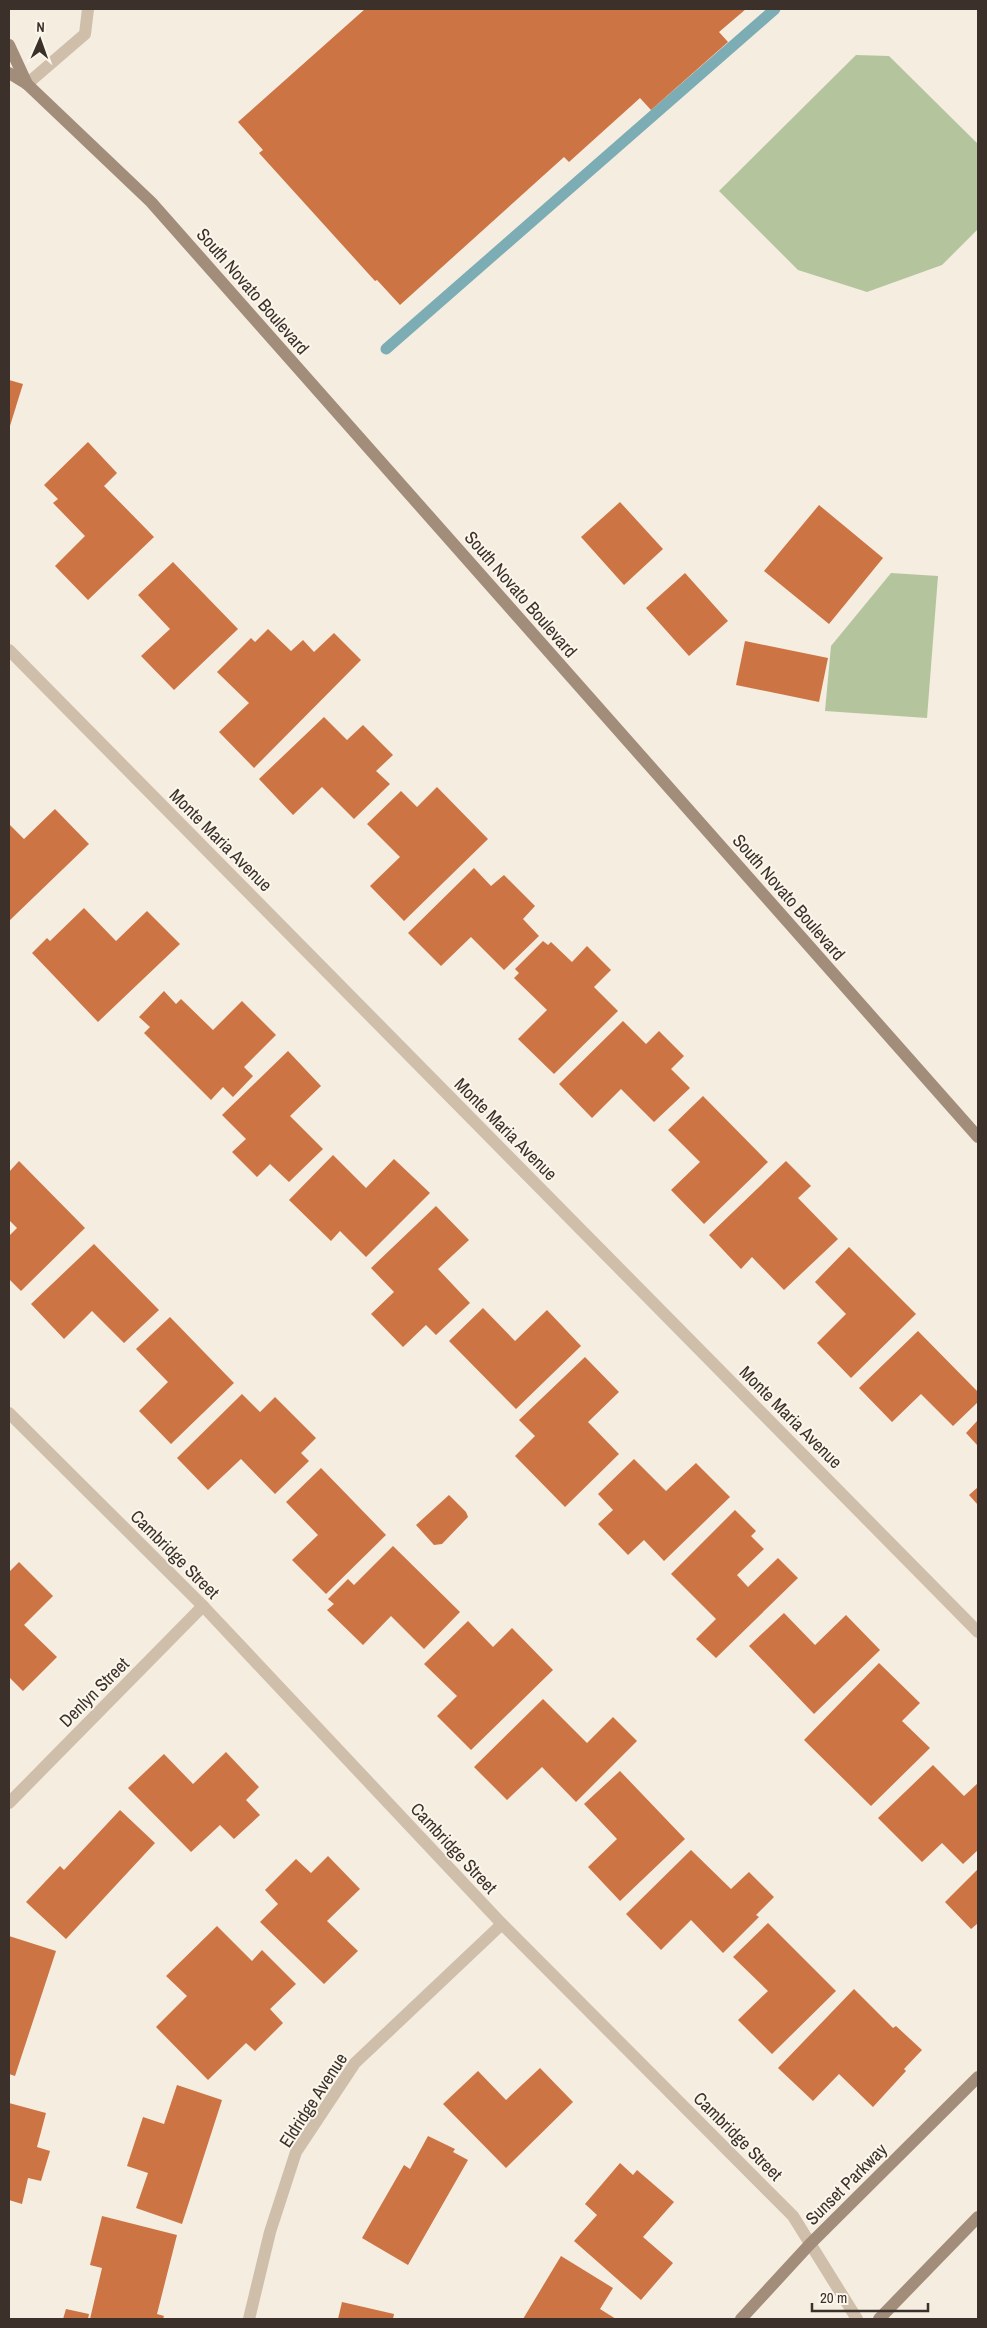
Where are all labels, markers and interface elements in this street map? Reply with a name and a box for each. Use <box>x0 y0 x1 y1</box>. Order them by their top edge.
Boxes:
north arrow <box>15 15 65 65</box>
text: N <box>36 18 45 36</box>
street label: South Novato Boulevard <box>191 222 315 360</box>
street label: South Novato Boulevard <box>459 525 583 663</box>
street label: Monte Maria Avenue <box>164 783 278 897</box>
street label: South Novato Boulevard <box>727 828 851 966</box>
street label: Monte Maria Avenue <box>449 1072 563 1186</box>
street label: Monte Maria Avenue <box>734 1360 848 1474</box>
street label: Cambridge Street <box>125 1504 225 1604</box>
street label: Denlyn Street <box>54 1652 134 1732</box>
street label: Cambridge Street <box>405 1797 503 1899</box>
street label: Eldridge Avenue <box>273 2048 353 2152</box>
street label: Cambridge Street <box>688 2086 788 2186</box>
street label: Sunset Parkway <box>799 2137 893 2231</box>
scale bar <box>812 2280 928 2312</box>
text: 20 m <box>820 2287 847 2308</box>

